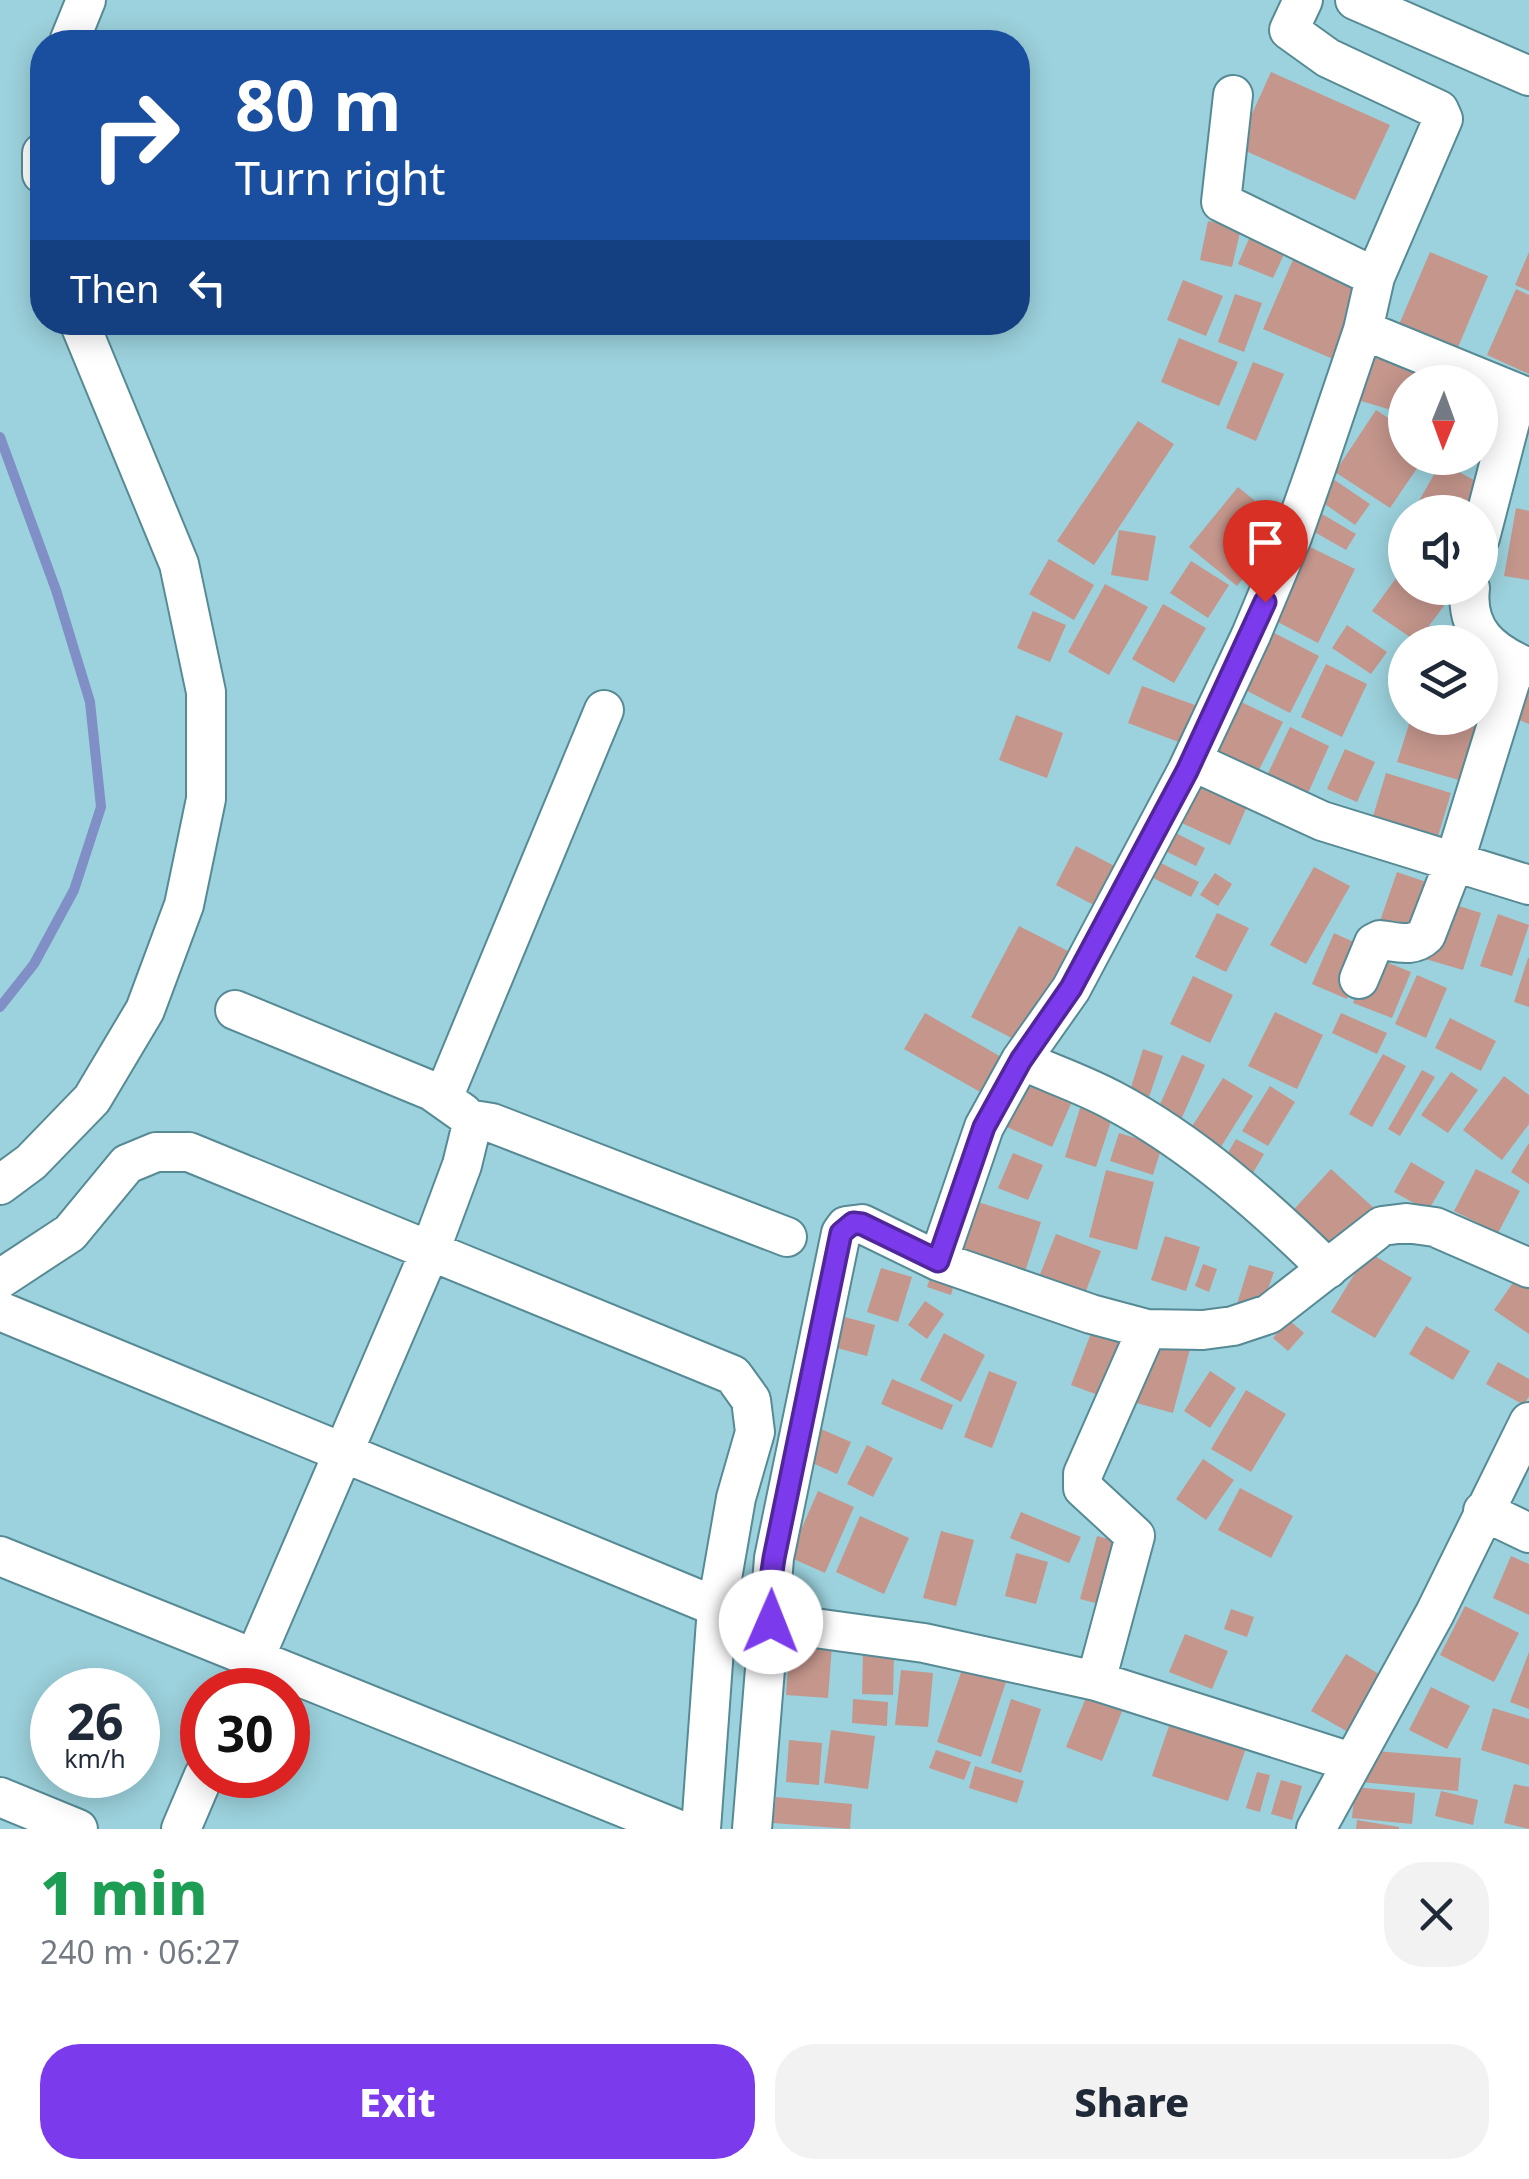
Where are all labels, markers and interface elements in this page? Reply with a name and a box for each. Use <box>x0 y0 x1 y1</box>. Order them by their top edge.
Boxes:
text: 80 m <box>235 56 402 152</box>
icon: right <box>70 70 200 200</box>
text: Turn right <box>235 147 446 208</box>
icon: left <box>180 260 235 315</box>
text: Then <box>70 262 160 314</box>
north arrow <box>1388 365 1498 475</box>
map controls <box>1388 365 1498 735</box>
button: sound <box>1388 495 1498 605</box>
pin <box>1223 500 1308 603</box>
icon: arrive <box>1238 515 1293 570</box>
button: layers <box>1388 625 1498 735</box>
position arrow <box>719 1570 823 1674</box>
speed limit sign: 30 <box>180 1668 310 1798</box>
text: 26 <box>66 1687 124 1755</box>
text: km/h <box>64 1741 126 1775</box>
text: 1 min <box>40 1851 208 1933</box>
button: close <box>1384 1862 1489 1967</box>
text: 240 m · 06:27 <box>40 1930 240 1973</box>
button: Exit <box>40 2044 755 2159</box>
button: Share <box>775 2044 1489 2159</box>

